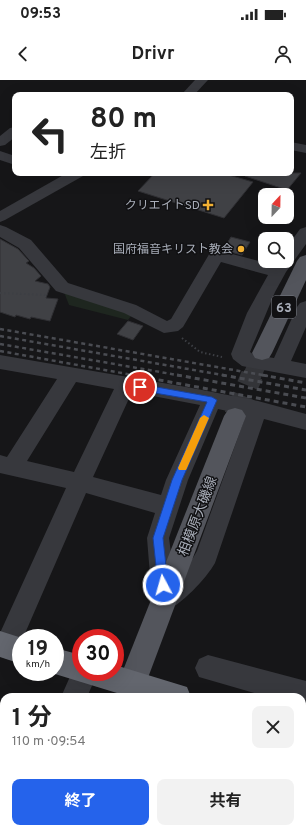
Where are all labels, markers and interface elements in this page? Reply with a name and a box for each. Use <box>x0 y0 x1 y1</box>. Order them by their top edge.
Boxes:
text: 09:53 <box>20 5 61 24</box>
icon: back <box>12 43 34 65</box>
text: Drivr <box>132 43 174 66</box>
icon: person <box>272 43 294 65</box>
text: 80 m <box>90 102 157 138</box>
icon: left <box>24 108 76 160</box>
text: 左折 <box>90 142 126 165</box>
north arrow <box>258 188 294 224</box>
map controls <box>258 188 294 268</box>
place label: クリエイトSD <box>125 198 200 214</box>
marker: クリエイトSD <box>203 200 213 210</box>
button: search <box>258 232 294 268</box>
place label: 国府福音キリスト教会 <box>113 242 233 258</box>
marker: 国府福音キリスト教会 <box>236 244 246 254</box>
road number: 63 <box>272 296 296 318</box>
pin <box>123 370 157 404</box>
icon: arrive <box>129 376 151 398</box>
street label: 相模原大磯線 <box>175 474 221 559</box>
position arrow <box>142 564 184 606</box>
speed limit sign: 30 <box>72 629 124 681</box>
text: 19 <box>28 637 48 663</box>
text: km/h <box>26 658 50 671</box>
text: 1 分 <box>12 704 52 734</box>
button: close <box>252 706 294 748</box>
text: 110 m · 09:54 <box>12 734 86 750</box>
button: 終了 <box>12 779 149 825</box>
button: 共有 <box>157 779 294 825</box>

